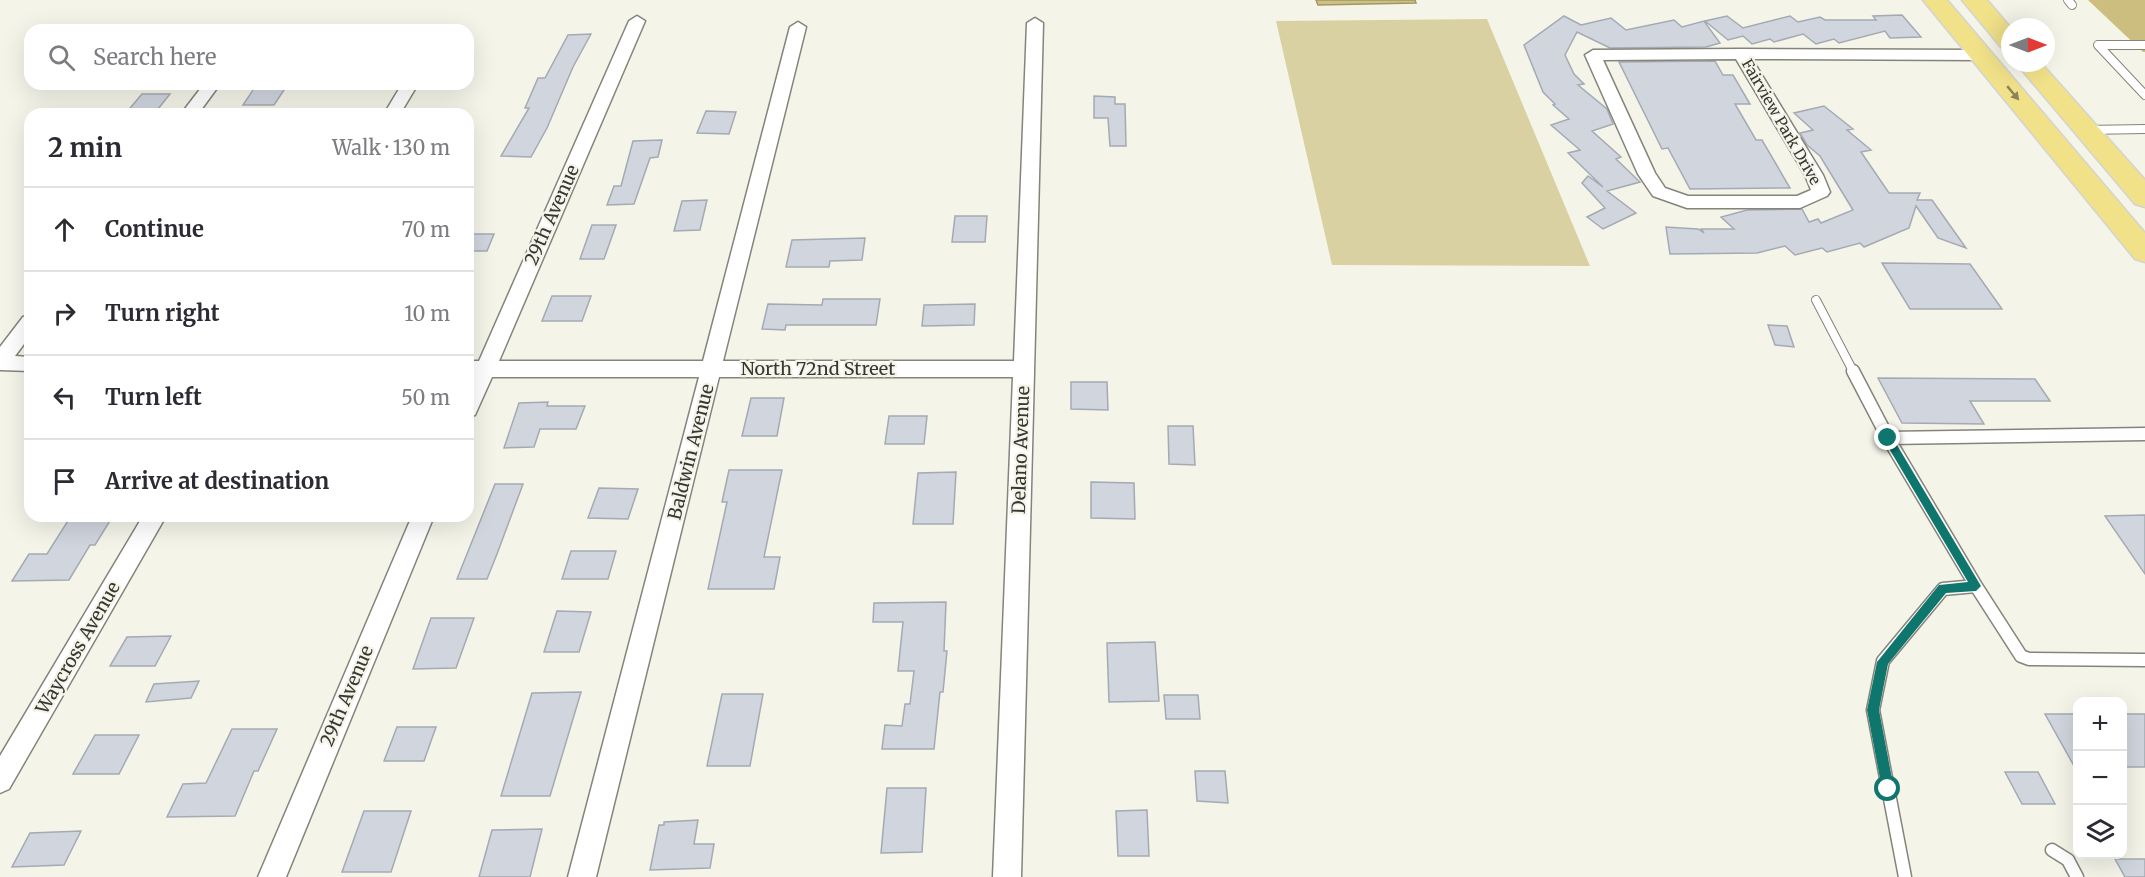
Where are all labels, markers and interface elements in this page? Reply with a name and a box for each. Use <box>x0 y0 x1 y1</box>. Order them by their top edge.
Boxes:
north arrow <box>2001 18 2055 72</box>
search box <box>24 24 474 90</box>
icon: search <box>45 41 78 74</box>
text: Search here <box>93 43 216 71</box>
street label: Fairview Park Drive <box>1738 56 1825 188</box>
one-way arrow <box>2006 86 2019 101</box>
text: 2 min <box>48 131 122 164</box>
text: Walk · 130 m <box>332 135 450 160</box>
street label: 29th Avenue <box>519 161 584 269</box>
icon: ahead <box>48 213 81 246</box>
text: Continue <box>105 215 204 243</box>
text: 70 m <box>402 217 450 242</box>
icon: right <box>48 297 81 330</box>
text: Turn right <box>105 299 219 327</box>
text: 10 m <box>404 301 450 326</box>
street label: North 72nd Street <box>741 357 895 380</box>
icon: left <box>48 381 81 414</box>
street label: Baldwin Avenue <box>663 382 719 522</box>
text: Turn left <box>105 383 202 411</box>
text: 50 m <box>401 385 450 410</box>
street label: Delano Avenue <box>1007 385 1034 515</box>
route end <box>1874 424 1900 450</box>
icon: arrive <box>48 465 81 498</box>
text: Arrive at destination <box>105 467 329 495</box>
street label: Waycross Avenue <box>30 577 125 719</box>
street label: 29th Avenue <box>315 642 378 750</box>
map controls <box>2073 697 2127 859</box>
button: + <box>2073 697 2127 751</box>
button: − <box>2073 751 2127 805</box>
route start <box>1874 775 1900 801</box>
button: layers <box>2073 805 2127 859</box>

